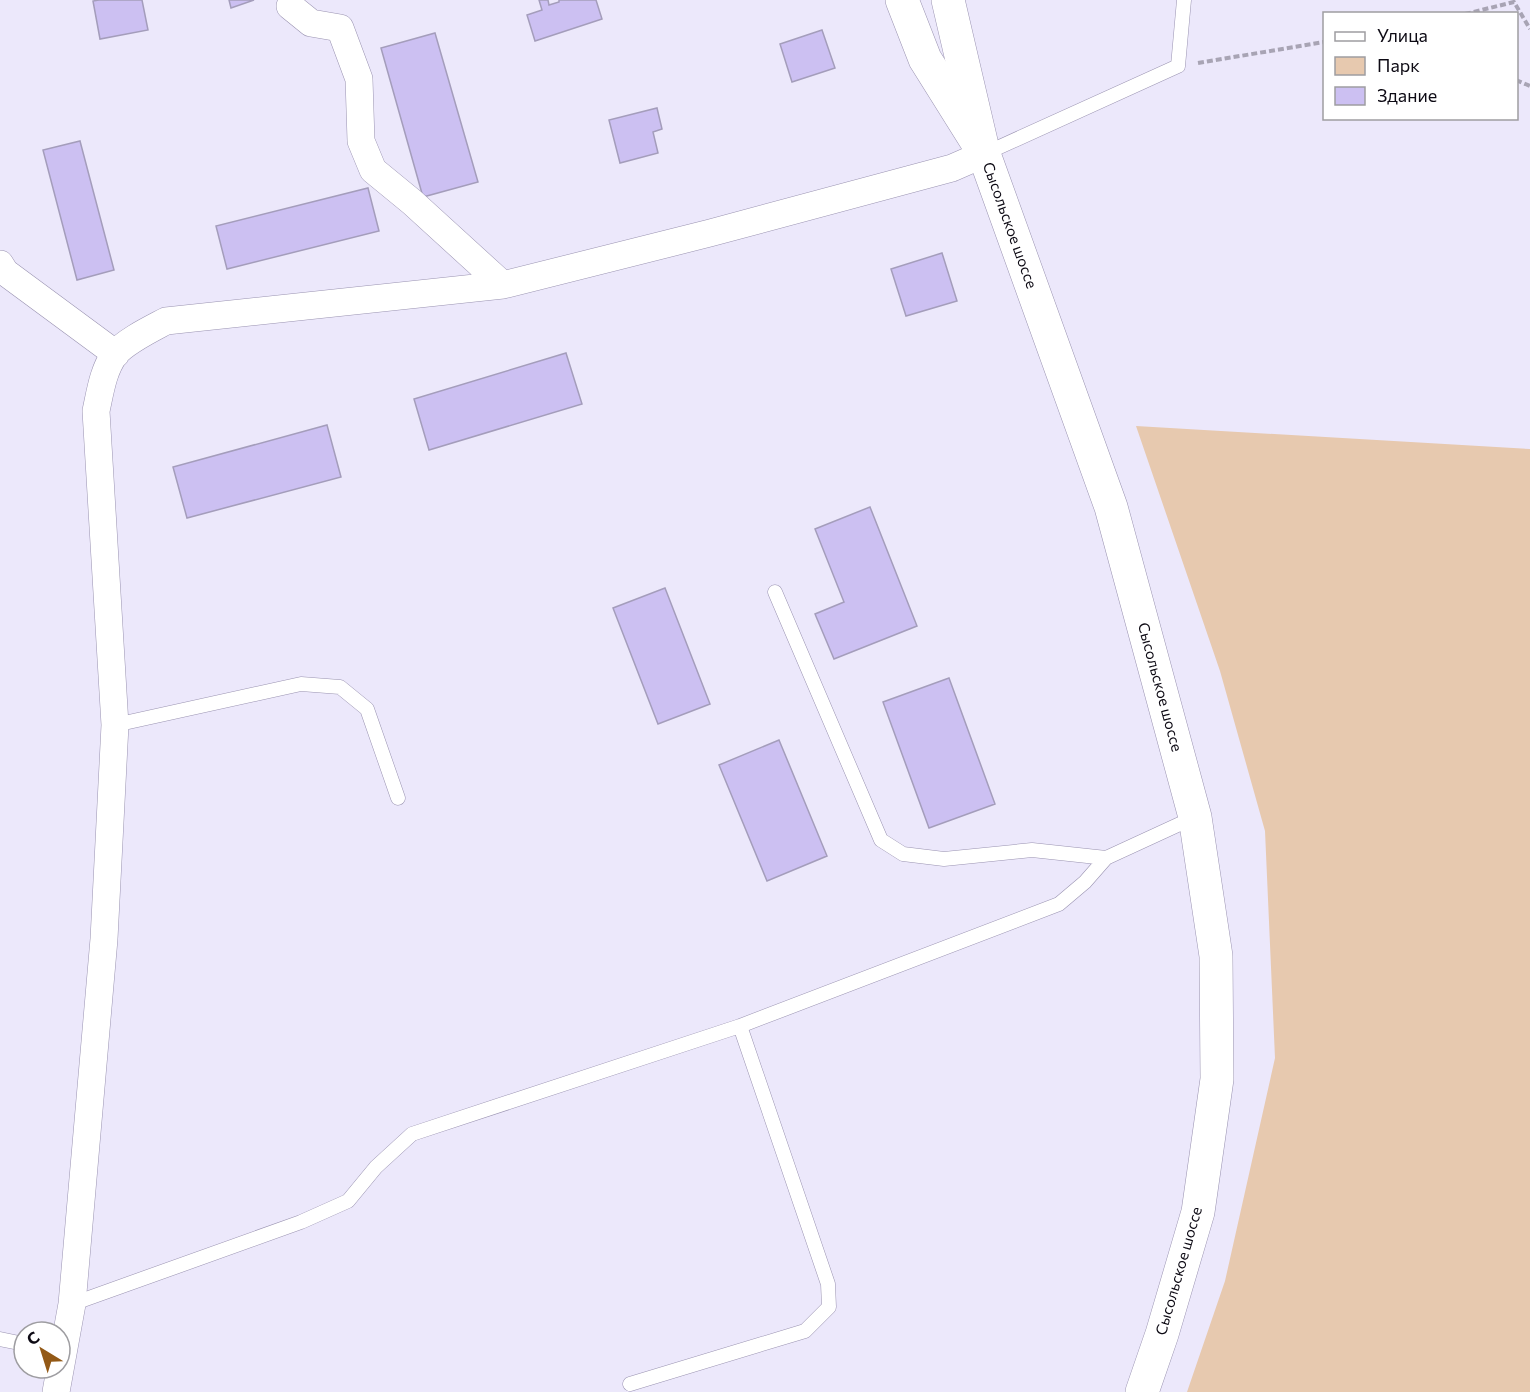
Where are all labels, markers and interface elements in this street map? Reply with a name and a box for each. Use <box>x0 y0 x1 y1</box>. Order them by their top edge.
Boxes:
legend <box>1323 12 1518 120</box>
text: Улица <box>1377 24 1428 46</box>
text: Парк <box>1377 54 1420 76</box>
text: Здание <box>1377 84 1437 106</box>
street label: Сысольское шоссе <box>980 159 1042 291</box>
street label: Сысольское шоссе <box>1135 620 1187 753</box>
street label: Сысольское шоссе <box>1151 1204 1205 1337</box>
north arrow <box>12 1320 72 1380</box>
text: С <box>22 1327 43 1349</box>

